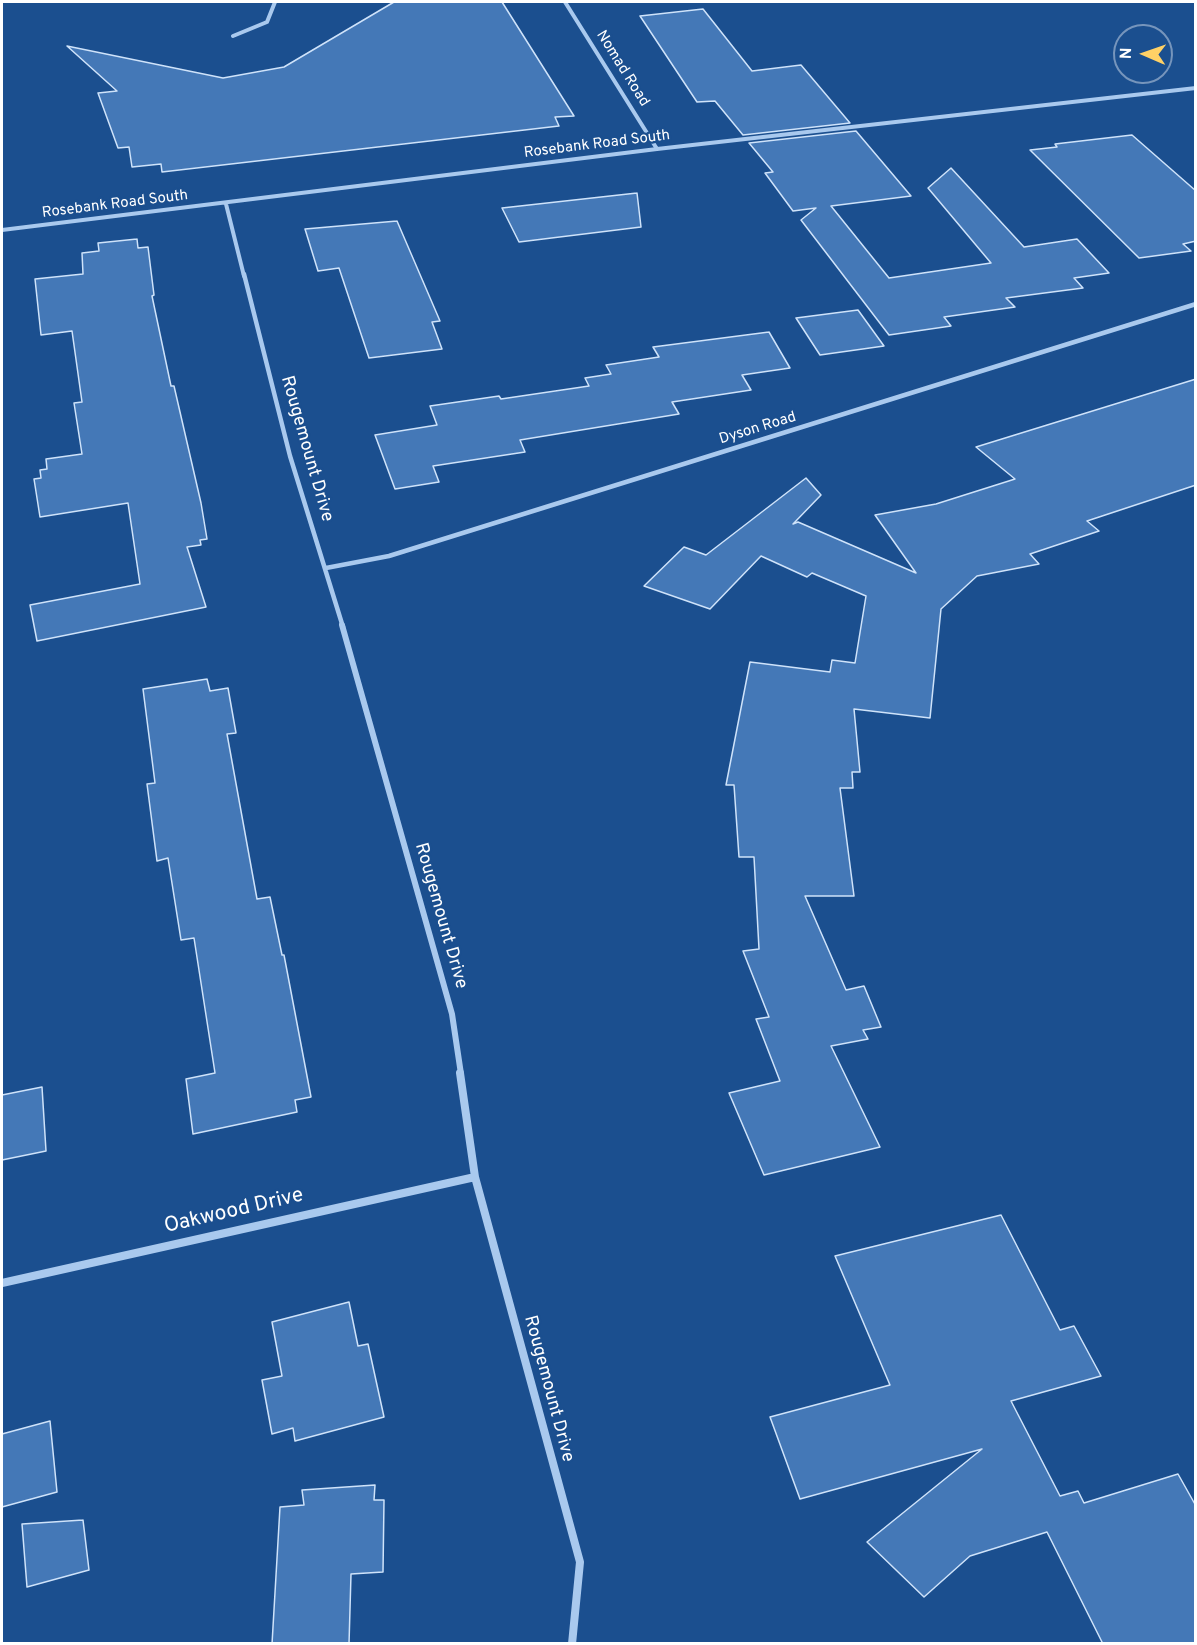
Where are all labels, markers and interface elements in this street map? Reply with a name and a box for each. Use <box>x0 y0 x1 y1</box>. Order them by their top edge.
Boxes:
north arrow <box>1113 24 1173 84</box>
street label: Nomad Road <box>591 28 653 110</box>
text: N <box>1117 47 1137 60</box>
street label: Rosebank Road South <box>523 127 671 163</box>
street label: Rosebank Road South <box>41 187 189 223</box>
street label: Rougemount Drive <box>275 374 337 524</box>
street label: Dyson Road <box>717 409 799 449</box>
street label: Rougemount Drive <box>409 841 471 991</box>
street label: Oakwood Drive <box>162 1184 306 1240</box>
street label: Rougemount Drive <box>518 1313 578 1465</box>

